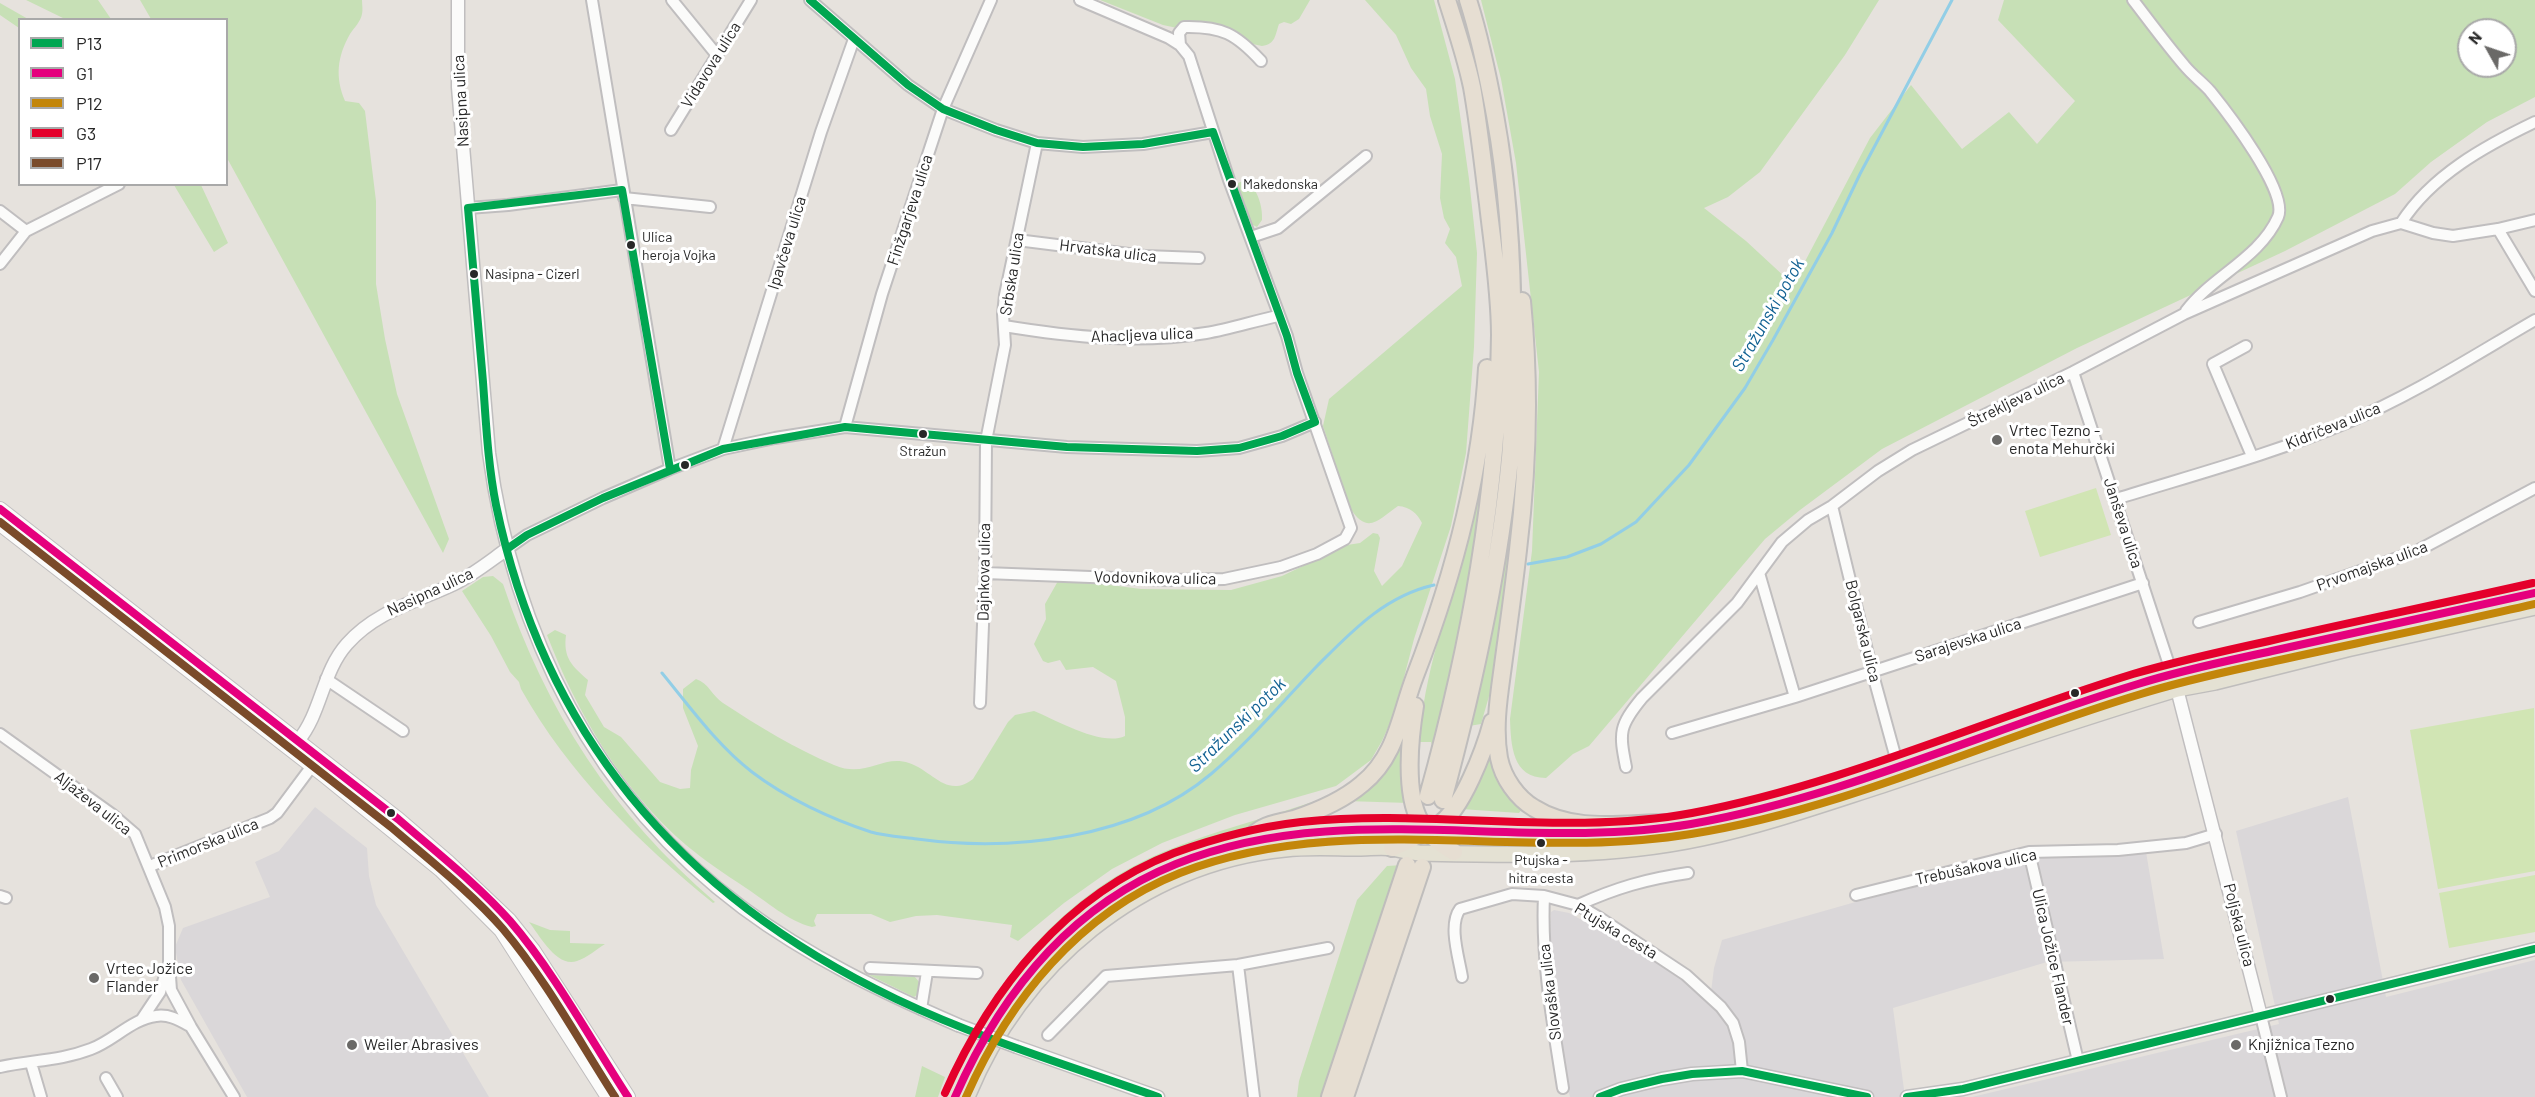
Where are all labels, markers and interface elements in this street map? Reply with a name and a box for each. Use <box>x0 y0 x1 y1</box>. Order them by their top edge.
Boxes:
legend <box>18 18 228 186</box>
street label: Vidavova ulica <box>677 18 745 112</box>
north arrow <box>2457 18 2517 78</box>
text: N <box>2464 27 2485 48</box>
text: P13 <box>76 32 102 54</box>
street label: Nasipna ulica <box>449 54 473 148</box>
text: G1 <box>76 62 93 84</box>
text: P12 <box>76 92 103 114</box>
text: G3 <box>76 122 96 144</box>
text: P17 <box>76 152 101 174</box>
street label: Finžgarjeva ulica <box>883 152 937 268</box>
place label: Makedonska <box>1243 176 1318 192</box>
marker: Makedonska <box>1226 178 1238 190</box>
street label: Ipavčeva ulica <box>764 194 810 292</box>
place label: Ulica heroja Vojka <box>642 229 716 262</box>
street label: Srbska ulica <box>996 231 1028 317</box>
street label: Hrvatska ulica <box>1058 236 1158 266</box>
marker: Ulica heroja Vojka <box>625 239 637 251</box>
water label: Stražunski potok <box>1727 255 1809 375</box>
place label: Nasipna - Cizerl <box>485 266 580 282</box>
marker: Nasipna - Cizerl <box>468 268 480 280</box>
street label: Ahacljeva ulica <box>1091 324 1193 346</box>
street label: Štrekljeva ulica <box>1965 368 2067 432</box>
street label: Kidričeva ulica <box>2283 398 2383 454</box>
place label: Vrtec Tezno - enota Mehurčki <box>2009 421 2115 459</box>
marker: Stražun <box>917 428 929 440</box>
marker: Vrtec Tezno - enota Mehurčki <box>1990 433 2004 447</box>
place label: Stražun <box>900 443 946 459</box>
unlabelled marker <box>679 459 691 471</box>
street label: Janševa ulica <box>2099 475 2147 571</box>
street label: Dajnkova ulica <box>974 523 994 621</box>
street label: Prvomajska ulica <box>2314 537 2430 595</box>
street label: Nasipna ulica <box>384 564 476 620</box>
street label: Vodovnikova ulica <box>1094 567 1216 589</box>
street label: Bolgarska ulica <box>1841 578 1885 684</box>
street label: Sarajevska ulica <box>1912 614 2024 666</box>
water label: Stražunski potok <box>1184 673 1290 777</box>
unlabelled marker <box>2069 687 2081 699</box>
street label: Aljaževa ulica <box>51 767 135 839</box>
unlabelled marker <box>385 807 397 819</box>
street label: Primorska ulica <box>155 814 261 872</box>
marker: Ptujska - hitra cesta <box>1535 837 1547 849</box>
street label: Trebušakova ulica <box>1914 845 2038 889</box>
place label: Ptujska - hitra cesta <box>1509 852 1573 885</box>
street label: Poljska ulica <box>2219 881 2259 969</box>
street label: Ulica Jožice Flander <box>2028 887 2078 1027</box>
street label: Ptujska cesta <box>1571 899 1661 963</box>
street label: Slovaška ulica <box>1535 943 1565 1041</box>
place label: Vrtec Jožice Flander <box>106 959 193 997</box>
marker: Vrtec Jožice Flander <box>87 971 101 985</box>
unlabelled marker <box>2324 993 2336 1005</box>
place label: Weiler Abrasives <box>364 1035 479 1055</box>
place label: Knjižnica Tezno <box>2248 1035 2355 1055</box>
marker: Weiler Abrasives <box>345 1038 359 1052</box>
marker: Knjižnica Tezno <box>2229 1038 2243 1052</box>

